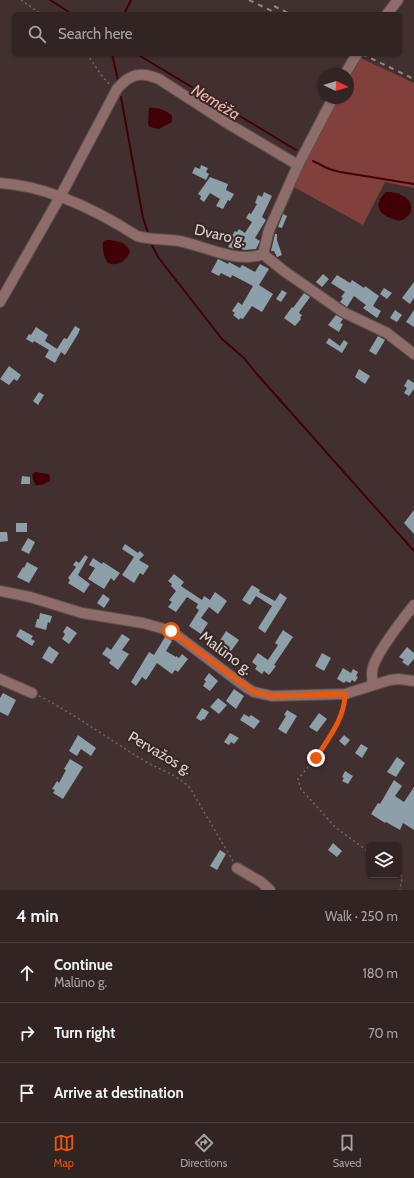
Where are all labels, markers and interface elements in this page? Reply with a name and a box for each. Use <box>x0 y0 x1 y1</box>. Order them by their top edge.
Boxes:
search box <box>12 12 402 56</box>
icon: search <box>26 23 48 45</box>
text: Search here <box>58 25 133 43</box>
north arrow <box>318 68 354 104</box>
water label: Nemėža <box>188 80 244 124</box>
street label: Dvaro g. <box>193 220 247 250</box>
route start <box>162 622 180 640</box>
street label: Malūno g. <box>196 627 256 679</box>
street label: Pervažos g. <box>125 728 195 778</box>
route end <box>307 749 325 767</box>
map controls <box>366 842 402 878</box>
button: layers <box>366 842 402 878</box>
text: 4 min <box>16 906 59 926</box>
text: Walk · 250 m <box>325 908 398 924</box>
text: Continue <box>54 956 113 974</box>
icon: ahead <box>16 962 38 984</box>
text: 180 m <box>362 965 398 981</box>
text: Malūno g. <box>54 974 107 990</box>
icon: right <box>16 1022 38 1044</box>
text: Turn right <box>54 1024 115 1042</box>
text: 70 m <box>368 1025 398 1041</box>
icon: arrive <box>16 1082 38 1104</box>
text: Arrive at destination <box>54 1084 184 1102</box>
tab: Map <box>53 1132 75 1170</box>
tab: Directions <box>180 1132 227 1170</box>
tab: Saved <box>333 1132 361 1170</box>

